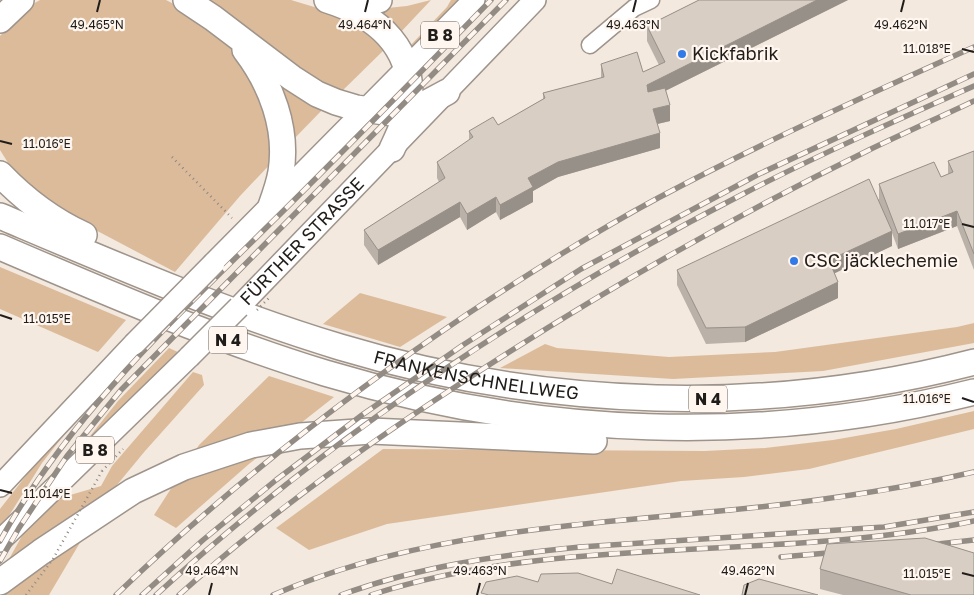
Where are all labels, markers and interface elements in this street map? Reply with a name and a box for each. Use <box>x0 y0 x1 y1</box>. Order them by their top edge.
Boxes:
text: 49.465°N <box>70 17 124 32</box>
text: 49.464°N <box>338 17 392 32</box>
text: 49.463°N <box>606 17 660 32</box>
text: 49.462°N <box>874 17 928 32</box>
road number: B 8 <box>421 22 459 48</box>
text: 11.018°E <box>903 41 951 56</box>
place label: Kickfabrik <box>692 42 779 64</box>
marker: Kickfabrik <box>676 48 688 60</box>
text: 11.016°E <box>23 136 71 151</box>
street label: FÜRTHER STRASSE <box>235 172 368 309</box>
text: 11.017°E <box>904 216 950 231</box>
place label: CSC jäcklechemie <box>804 249 958 271</box>
marker: CSC jäcklechemie <box>788 255 800 267</box>
text: 11.015°E <box>23 311 71 326</box>
road number: N 4 <box>209 326 247 354</box>
street label: FRANKENSCHNELLWEG <box>371 345 580 403</box>
road number: N 4 <box>689 386 727 412</box>
text: 11.016°E <box>903 391 951 406</box>
road number: B 8 <box>76 436 114 464</box>
text: 11.014°E <box>23 486 71 501</box>
text: 49.464°N <box>185 563 239 578</box>
text: 49.463°N <box>453 563 507 578</box>
text: 49.462°N <box>721 563 775 578</box>
text: 11.015°E <box>903 566 951 581</box>

